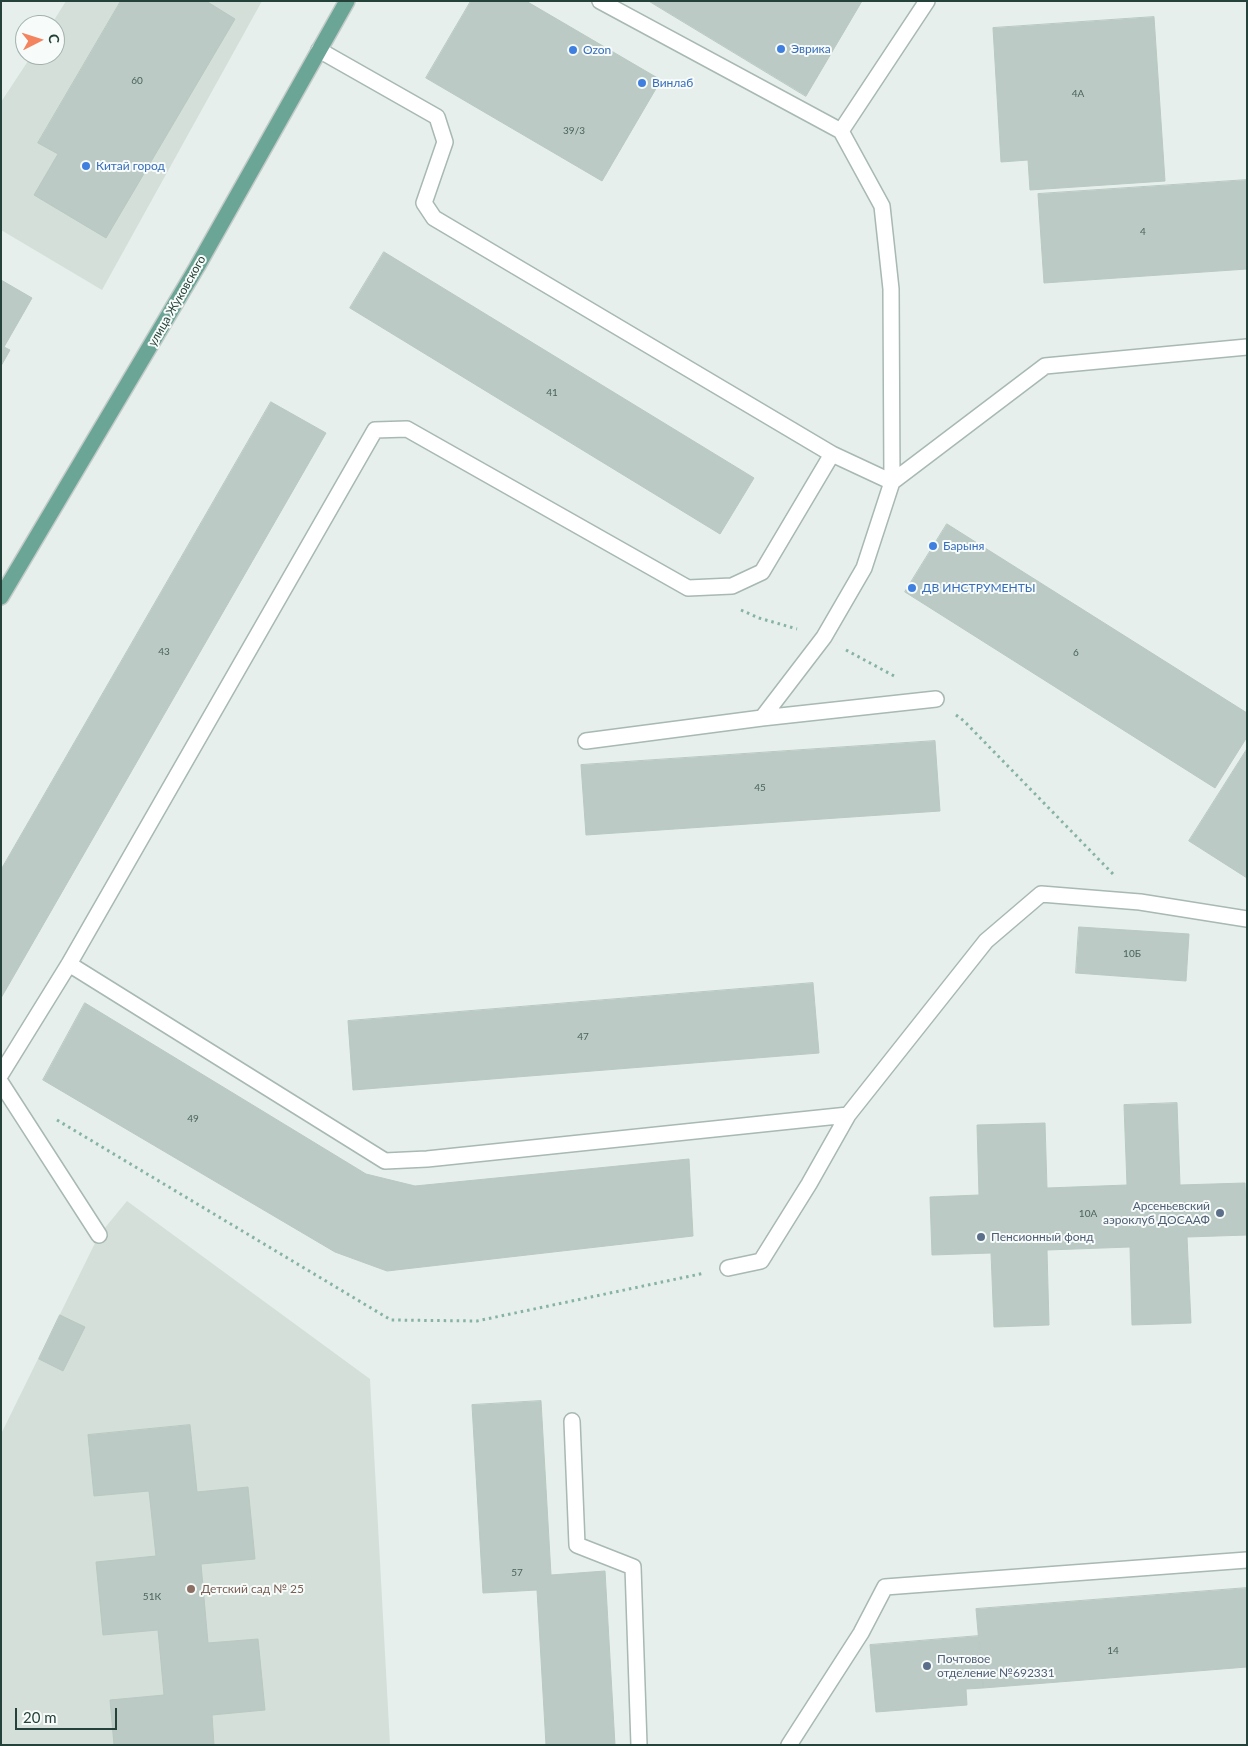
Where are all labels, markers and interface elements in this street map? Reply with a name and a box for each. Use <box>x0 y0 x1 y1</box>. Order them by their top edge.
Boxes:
north arrow <box>15 15 65 65</box>
text: С <box>46 33 63 44</box>
place label: Эврика <box>791 42 831 56</box>
place label: Ozon <box>583 43 611 57</box>
marker: Эврика <box>775 43 787 55</box>
marker: Ozon <box>567 44 579 56</box>
house number: 60 <box>131 75 143 87</box>
place label: Винлаб <box>652 76 693 90</box>
marker: Винлаб <box>636 77 648 89</box>
house number: 4А <box>1072 88 1084 100</box>
house number: 39/3 <box>563 125 585 137</box>
place label: Китай город <box>96 159 165 173</box>
marker: Китай город <box>80 160 92 172</box>
house number: 4 <box>1140 226 1146 238</box>
street label: улица Жуковского <box>145 253 209 349</box>
house number: 41 <box>546 387 558 399</box>
place label: Барыня <box>943 539 984 553</box>
marker: Барыня <box>927 540 939 552</box>
place label: ДВ ИНСТРУМЕНТЫ <box>922 581 1036 595</box>
marker: ДВ ИНСТРУМЕНТЫ <box>906 582 918 594</box>
house number: 43 <box>158 646 170 658</box>
house number: 6 <box>1073 647 1079 659</box>
house number: 45 <box>754 782 766 794</box>
house number: 10Б <box>1123 948 1141 960</box>
house number: 47 <box>577 1031 589 1043</box>
house number: 49 <box>187 1113 199 1125</box>
place label: Арсеньевский аэроклуб ДОСААФ <box>1103 1199 1210 1227</box>
marker: Арсеньевский аэроклуб ДОСААФ <box>1214 1207 1226 1219</box>
house number: 10А <box>1079 1208 1097 1220</box>
place label: Пенсионный фонд <box>991 1230 1094 1244</box>
marker: Пенсионный фонд <box>975 1231 987 1243</box>
house number: 57 <box>511 1567 523 1579</box>
place label: Детский сад № 25 <box>201 1582 304 1596</box>
marker: Детский сад № 25 <box>185 1583 197 1595</box>
house number: 51К <box>143 1591 161 1603</box>
house number: 14 <box>1107 1645 1119 1657</box>
place label: Почтовое отделение №692331 <box>937 1652 1055 1680</box>
marker: Почтовое отделение №692331 <box>921 1660 933 1672</box>
scale bar <box>18 1698 120 1730</box>
text: 20 m <box>23 1708 57 1726</box>

